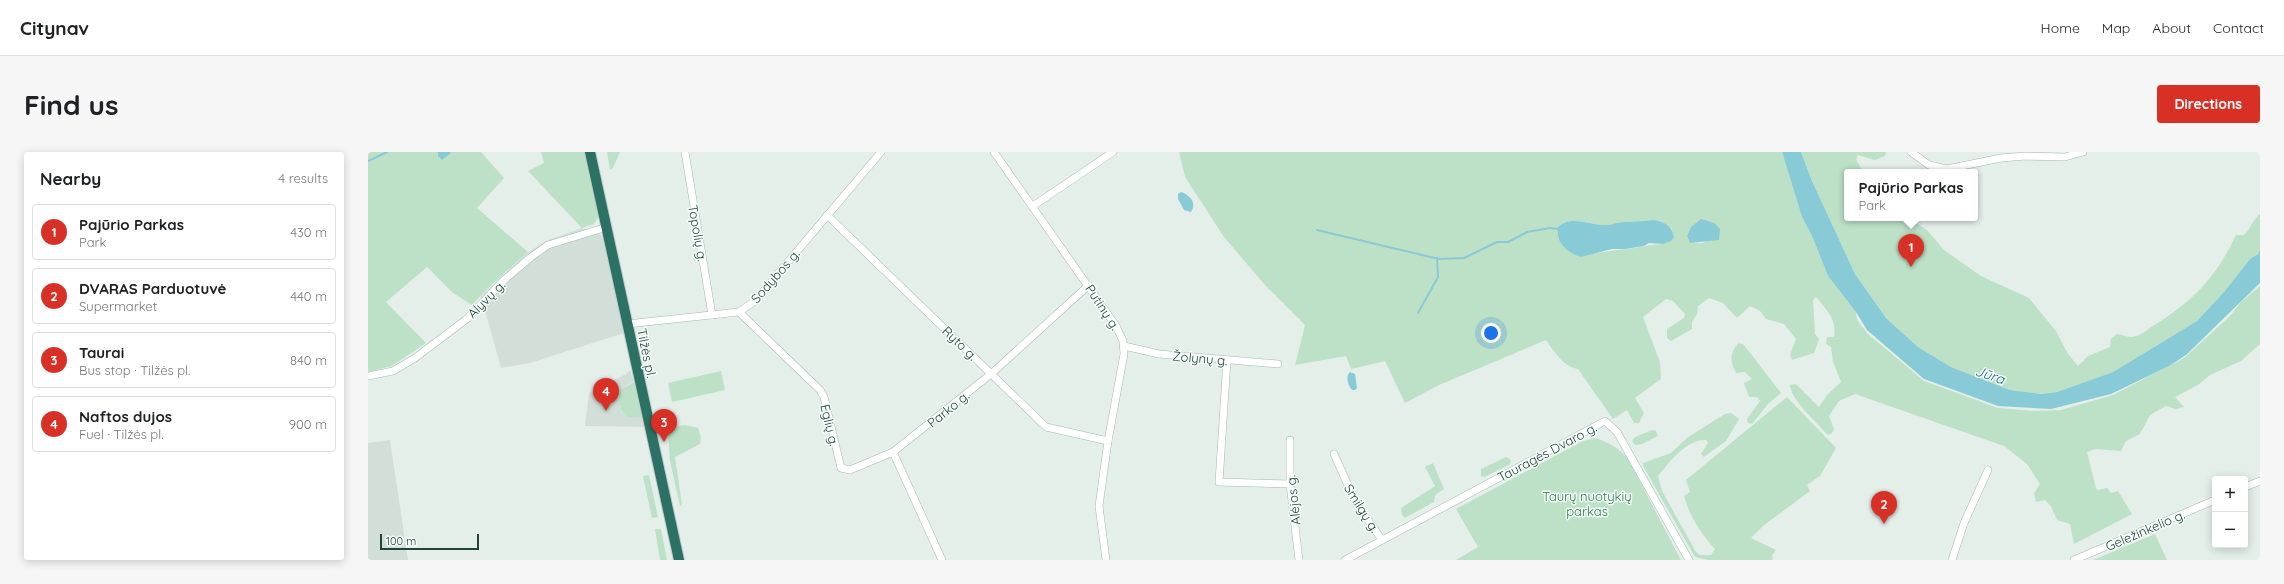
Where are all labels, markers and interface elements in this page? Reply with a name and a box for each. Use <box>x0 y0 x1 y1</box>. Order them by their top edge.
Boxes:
text: Citynav <box>20 16 89 40</box>
text: Home <box>2041 19 2080 37</box>
text: Map <box>2102 19 2130 37</box>
text: About <box>2152 19 2191 37</box>
text: Contact <box>2213 19 2264 37</box>
button: Directions <box>2157 85 2260 123</box>
text: Find us <box>24 87 118 122</box>
text: Nearby <box>40 168 101 189</box>
popup <box>1844 169 1978 221</box>
text: 4 results <box>278 170 328 186</box>
text: Pajūrio Parkas <box>1859 178 1963 197</box>
text: Park <box>1859 197 1886 213</box>
street label: Topolių g. <box>685 204 711 262</box>
text: Pajūrio Parkas <box>79 215 184 234</box>
text: 1 <box>51 224 57 240</box>
text: 430 m <box>290 224 327 240</box>
text: Park <box>79 234 107 250</box>
pin: 1 <box>1898 234 1924 267</box>
street label: Sodybos g. <box>747 246 803 306</box>
street label: Alyvų g. <box>464 277 508 321</box>
text: DVARAS Parduotuvė <box>79 279 226 298</box>
street label: Putinų g. <box>1082 281 1124 333</box>
text: 2 <box>50 288 58 304</box>
text: 440 m <box>290 288 327 304</box>
text: Supermarket <box>79 298 157 314</box>
street label: Ryto g. <box>939 323 981 363</box>
your location <box>1481 323 1501 343</box>
street label: Tilžės pl. <box>634 327 660 379</box>
text: Taurai <box>79 343 124 362</box>
street label: Žolynų g. <box>1172 348 1228 368</box>
text: 3 <box>51 352 57 368</box>
text: 840 m <box>290 352 327 368</box>
text: Bus stop · Tilžės pl. <box>79 362 190 378</box>
water label: Jūra <box>1973 362 2008 389</box>
pin: 4 <box>593 378 619 411</box>
street label: Parko g. <box>924 387 972 431</box>
street label: Eglių g. <box>817 402 843 448</box>
text: Naftos dujos <box>79 407 172 426</box>
pin: 3 <box>651 409 677 442</box>
text: 4 <box>50 416 58 432</box>
text: 900 m <box>289 416 327 432</box>
street label: Tauragės Dvaro g. <box>1495 419 1599 485</box>
text: Fuel · Tilžės pl. <box>79 426 164 442</box>
street label: Alėjos g. <box>1282 474 1304 526</box>
map controls <box>2212 476 2248 548</box>
button: + <box>2212 476 2248 512</box>
street label: Smilgų g. <box>1341 481 1383 535</box>
park label: Taurų nuotykių parkas <box>1542 488 1632 519</box>
pin: 2 <box>1871 491 1897 524</box>
street label: Geležinkelio g. <box>2103 506 2187 554</box>
button: − <box>2212 512 2248 548</box>
scale bar <box>380 532 479 551</box>
text: 100 m <box>386 534 416 548</box>

